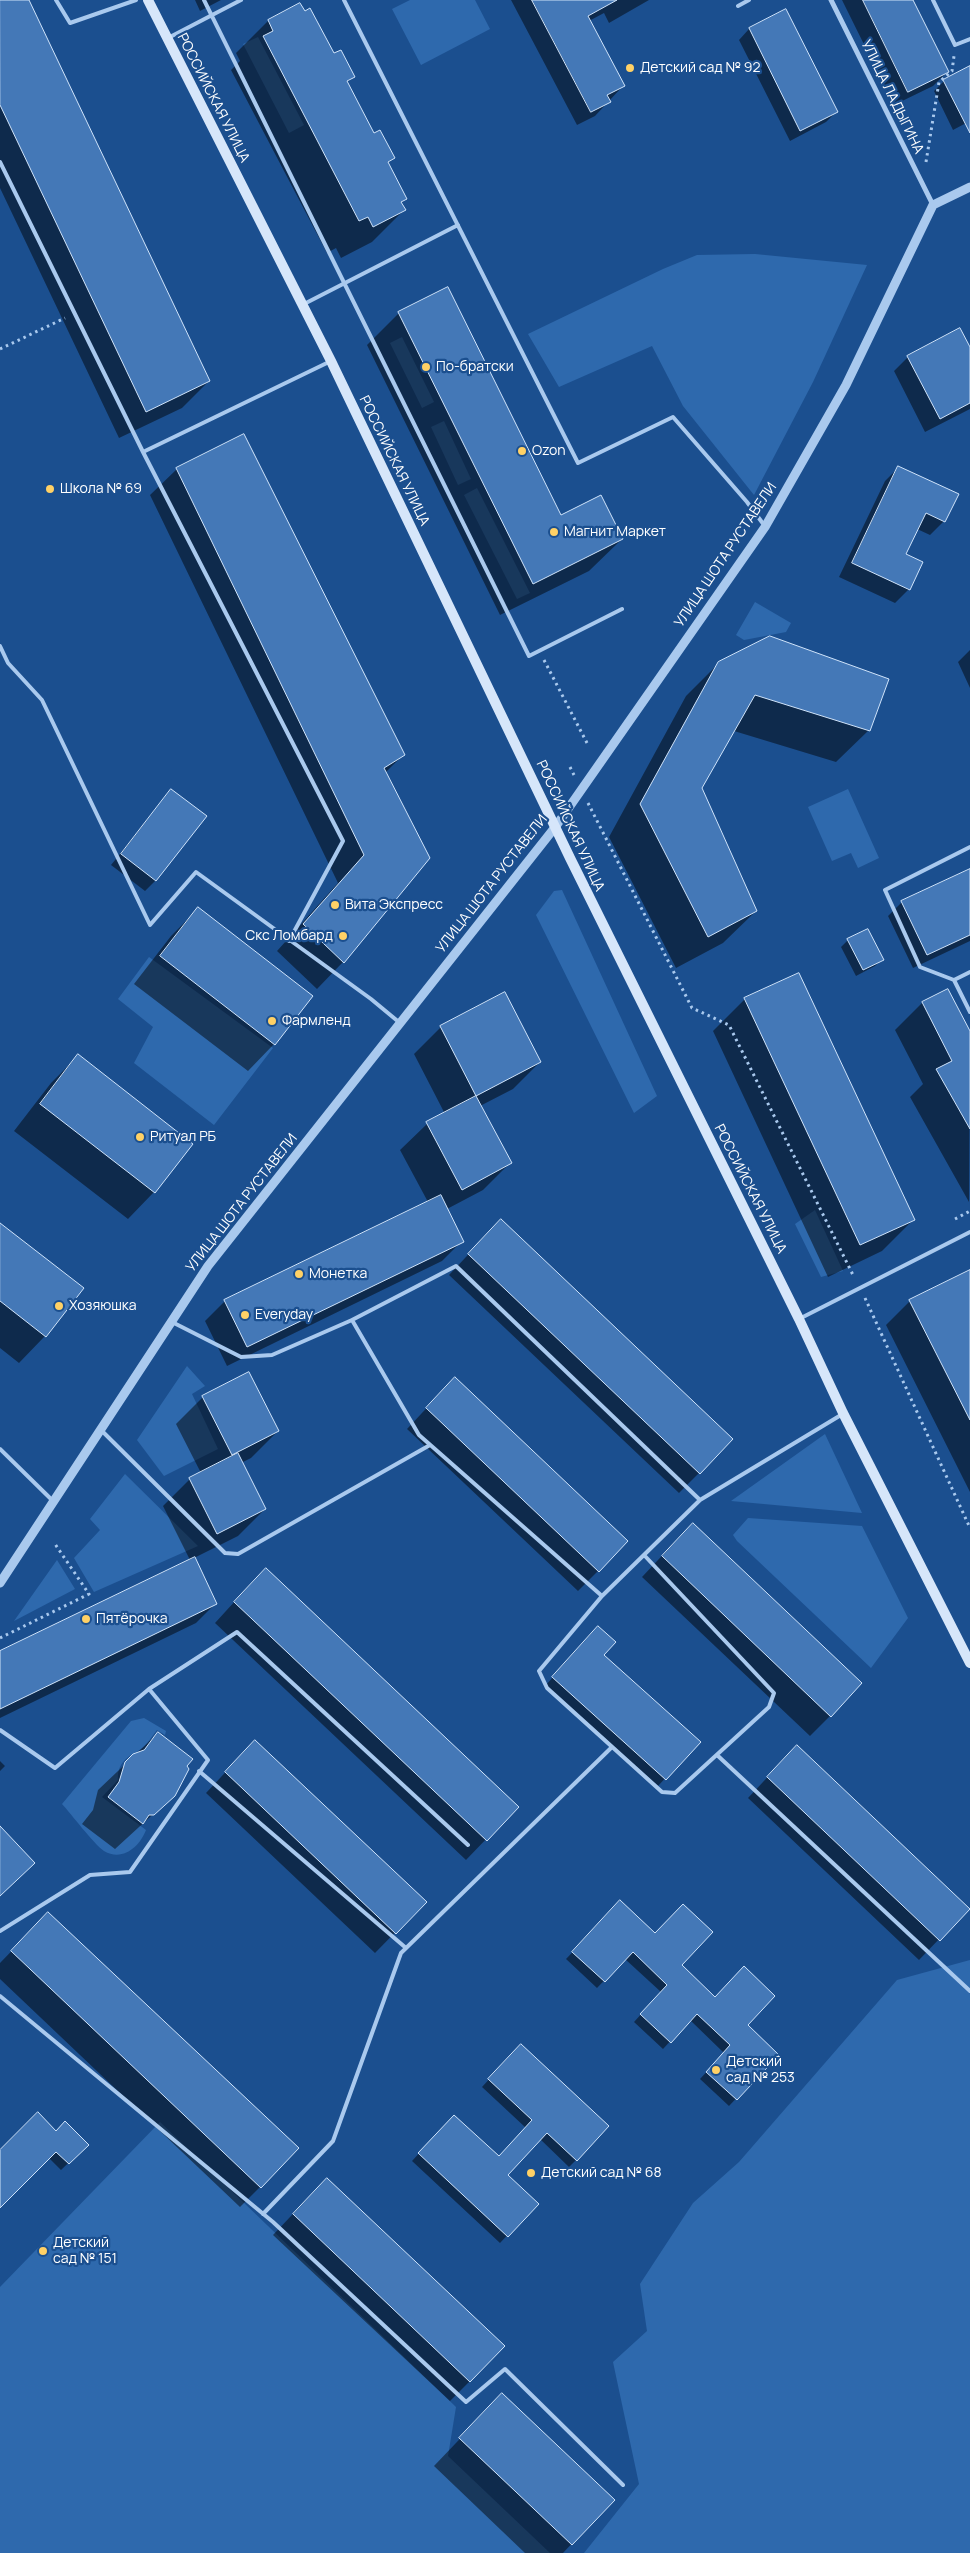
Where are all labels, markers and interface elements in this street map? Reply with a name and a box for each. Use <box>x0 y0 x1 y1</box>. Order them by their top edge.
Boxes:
street label: РОССИЙСКАЯ УЛИЦА <box>173 31 253 165</box>
street label: УЛИЦА ЛАДЫГИНА <box>857 37 927 157</box>
place label: Детский сад № 92 <box>640 60 760 76</box>
marker: Детский сад № 92 <box>624 62 636 74</box>
place label: По-братски <box>436 359 514 375</box>
marker: По-братски <box>420 361 432 373</box>
street label: РОССИЙСКАЯ УЛИЦА <box>355 393 433 529</box>
place label: Ozon <box>532 443 566 459</box>
marker: Ozon <box>516 445 528 457</box>
street label: УЛИЦА ШОТА РУСТАВЕЛИ <box>671 480 781 630</box>
place label: Школа № 69 <box>60 481 142 497</box>
marker: Школа № 69 <box>44 483 56 495</box>
place label: Магнит Маркет <box>564 524 666 540</box>
marker: Магнит Маркет <box>548 526 560 538</box>
street label: РОССИЙСКАЯ УЛИЦА <box>532 758 608 894</box>
street label: УЛИЦА ШОТА РУСТАВЕЛИ <box>433 812 551 956</box>
place label: Вита Экспресс <box>345 897 443 913</box>
marker: Вита Экспресс <box>329 899 341 911</box>
place label: Скс Ломбард <box>245 928 333 944</box>
marker: Скс Ломбард <box>337 930 349 942</box>
place label: Фармленд <box>282 1013 351 1029</box>
marker: Фармленд <box>266 1015 278 1027</box>
street label: РОССИЙСКАЯ УЛИЦА <box>710 1122 790 1256</box>
place label: Ритуал РБ <box>150 1129 216 1145</box>
marker: Ритуал РБ <box>134 1131 146 1143</box>
street label: УЛИЦА ШОТА РУСТАВЕЛИ <box>183 1131 301 1275</box>
place label: Монетка <box>309 1266 367 1282</box>
marker: Монетка <box>293 1268 305 1280</box>
place label: Хозяюшка <box>69 1298 137 1314</box>
marker: Хозяюшка <box>53 1300 65 1312</box>
place label: Everyday <box>255 1307 313 1323</box>
marker: Everyday <box>239 1309 251 1321</box>
place label: Пятёрочка <box>96 1611 168 1627</box>
marker: Пятёрочка <box>80 1613 92 1625</box>
place label: Детский сад № 253 <box>726 2054 795 2086</box>
marker: Детский сад № 253 <box>710 2064 722 2076</box>
place label: Детский сад № 68 <box>541 2165 662 2181</box>
marker: Детский сад № 68 <box>525 2167 537 2179</box>
place label: Детский сад № 151 <box>53 2235 117 2268</box>
marker: Детский сад № 151 <box>37 2245 49 2257</box>

